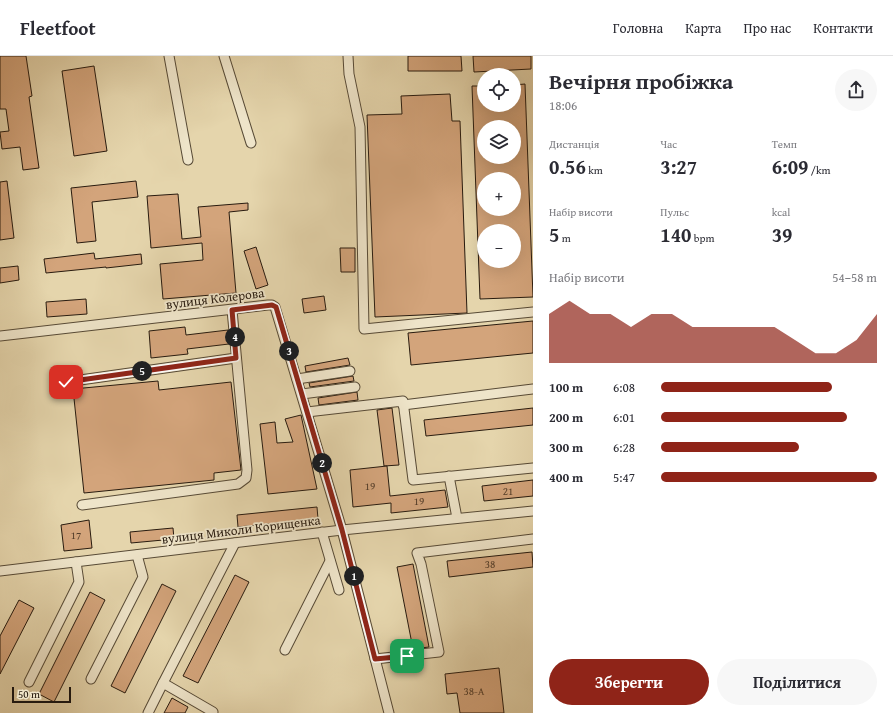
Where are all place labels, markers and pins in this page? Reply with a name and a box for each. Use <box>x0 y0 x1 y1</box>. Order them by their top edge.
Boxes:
pin: 4 <box>225 327 245 347</box>
pin: 3 <box>279 341 299 361</box>
pin: 5 <box>132 361 152 381</box>
pin <box>49 365 83 399</box>
pin: 2 <box>312 453 332 473</box>
pin: 1 <box>344 566 364 586</box>
pin <box>390 639 424 673</box>

